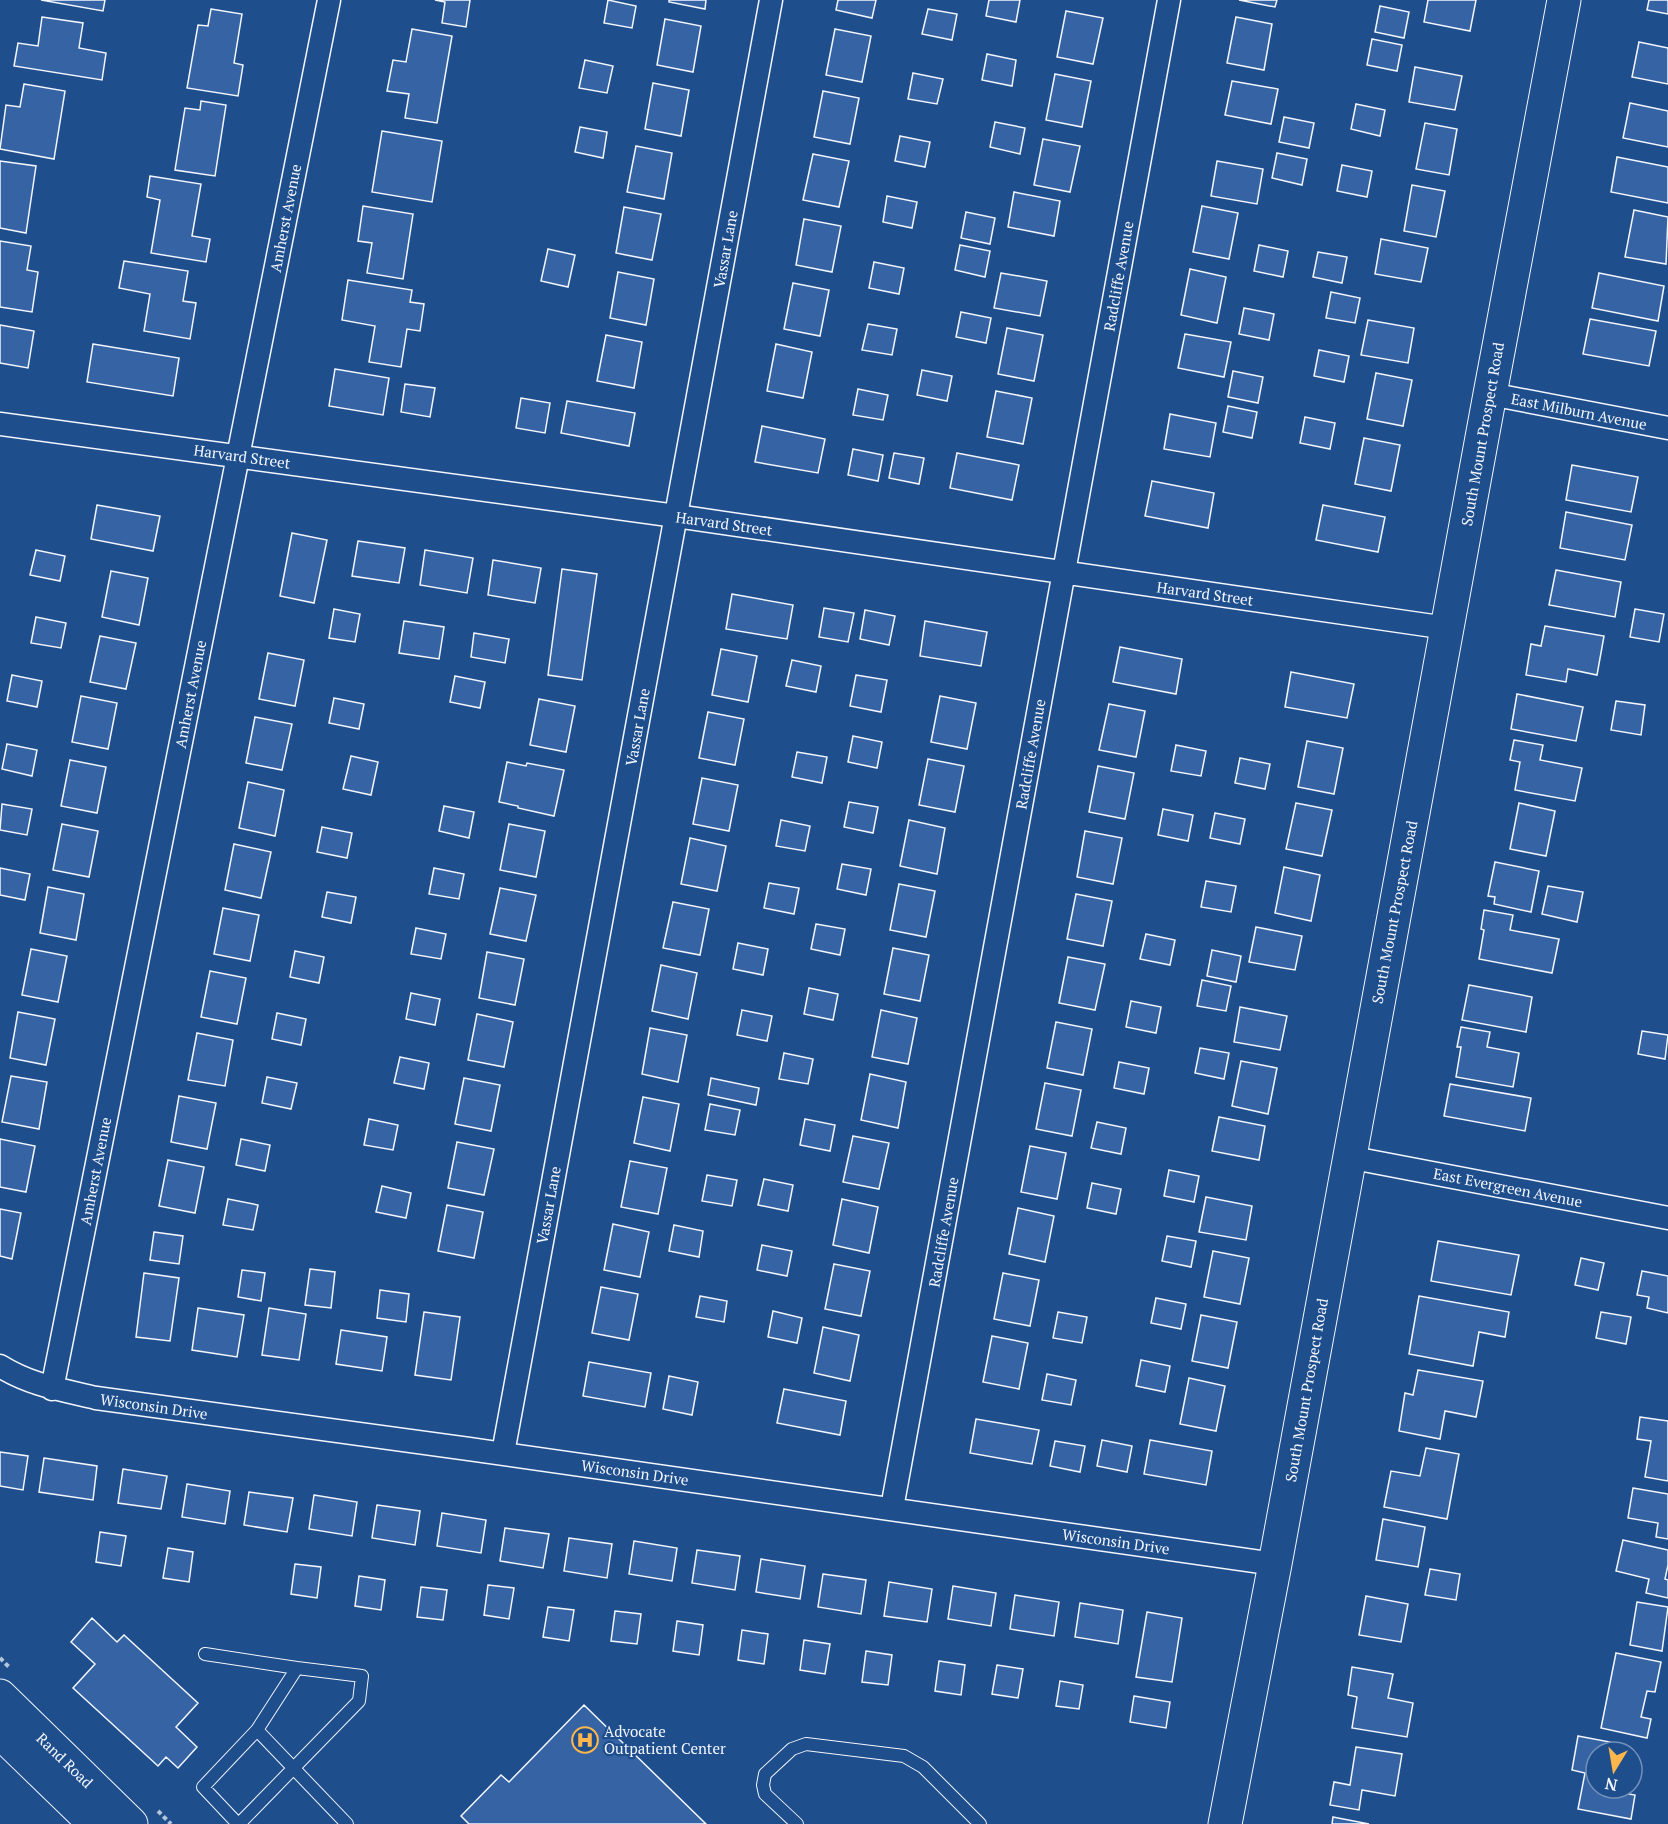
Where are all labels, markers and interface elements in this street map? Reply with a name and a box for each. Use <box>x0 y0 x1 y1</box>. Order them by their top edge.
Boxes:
street label: Amherst Avenue <box>265 162 305 274</box>
street label: Vassar Lane <box>708 208 742 290</box>
street label: Radcliffe Avenue <box>1098 219 1138 333</box>
street label: South Mount Prospect Road <box>1456 341 1508 527</box>
street label: East Milburn Avenue <box>1509 388 1649 434</box>
street label: Harvard Street <box>192 439 292 473</box>
street label: Harvard Street <box>674 506 774 540</box>
street label: Harvard Street <box>1155 576 1255 610</box>
street label: Amherst Avenue <box>170 638 210 750</box>
street label: Vassar Lane <box>620 686 654 768</box>
street label: Radcliffe Avenue <box>1010 697 1050 811</box>
street label: South Mount Prospect Road <box>1366 819 1422 1005</box>
street label: Amherst Avenue <box>75 1115 115 1227</box>
street label: East Evergreen Avenue <box>1432 1163 1584 1211</box>
street label: Vassar Lane <box>531 1164 565 1246</box>
street label: Radcliffe Avenue <box>923 1175 963 1289</box>
street label: South Mount Prospect Road <box>1280 1297 1332 1483</box>
street label: Wisconsin Drive <box>99 1389 209 1423</box>
street label: Wisconsin Drive <box>580 1455 690 1489</box>
street label: Wisconsin Drive <box>1061 1524 1171 1558</box>
place label: Advocate Outpatient Center <box>604 1721 726 1758</box>
hospital icon: Advocate Outpatient Center <box>570 1725 600 1755</box>
street label: Rand Road <box>32 1728 98 1792</box>
north arrow <box>1584 1740 1644 1800</box>
text: N <box>1603 1773 1619 1797</box>

